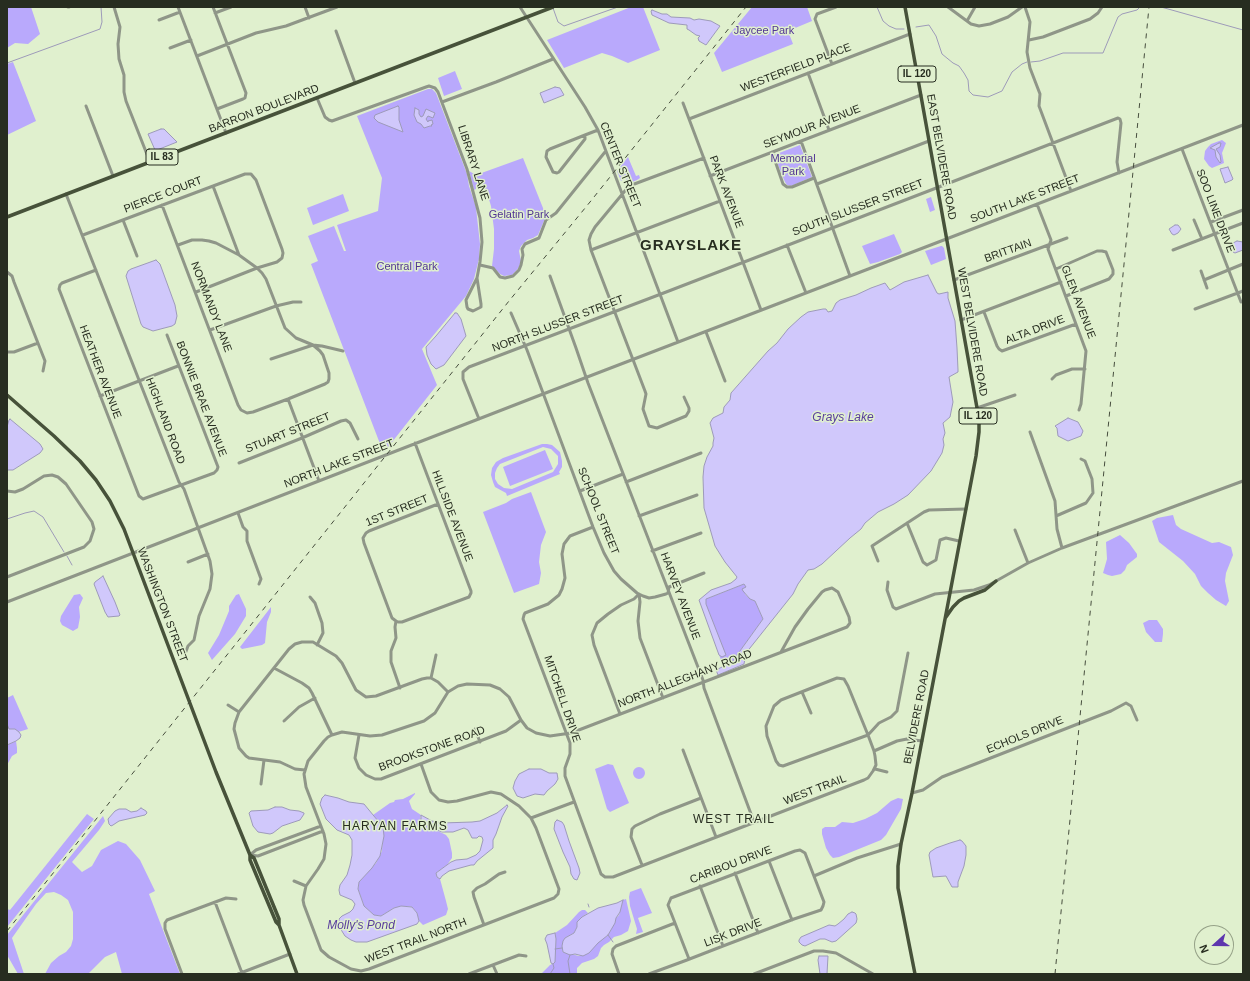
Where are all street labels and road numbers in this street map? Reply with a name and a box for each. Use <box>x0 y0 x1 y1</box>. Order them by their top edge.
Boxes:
street label: WESTERFIELD PLACE <box>739 41 853 95</box>
road number: IL 120 <box>898 66 936 82</box>
street label: BARRON BOULEVARD <box>207 82 321 136</box>
street label: EAST BELVIDERE ROAD <box>923 93 959 221</box>
street label: SEYMOUR AVENUE <box>762 102 862 152</box>
street label: CENTER STREET <box>597 120 643 210</box>
street label: LIBRARY LANE <box>455 124 491 202</box>
road number: IL 83 <box>146 149 178 165</box>
street label: PARK AVENUE <box>706 154 746 230</box>
street label: SOO LINE DRIVE <box>1193 167 1237 255</box>
street label: SOUTH LAKE STREET <box>968 172 1082 226</box>
street label: PIERCE COURT <box>122 174 204 216</box>
street label: SOUTH SLUSSER STREET <box>791 177 925 239</box>
street label: BRITTAIN <box>983 236 1033 266</box>
street label: NORMANDY LANE <box>188 260 234 354</box>
street label: GLEN AVENUE <box>1058 263 1098 341</box>
street label: WEST BELVIDERE ROAD <box>954 267 990 397</box>
street label: NORTH SLUSSER STREET <box>490 293 626 355</box>
street label: ALTA DRIVE <box>1003 313 1067 347</box>
street label: HEATHER AVENUE <box>76 323 124 421</box>
street label: BONNIE BRAE AVENUE <box>173 339 229 459</box>
street label: HIGHLAND ROAD <box>142 376 188 466</box>
road number: IL 120 <box>959 408 997 424</box>
street label: STUART STREET <box>244 410 332 456</box>
street label: NORTH LAKE STREET <box>282 437 396 491</box>
street label: SCHOOL STREET <box>574 465 622 557</box>
street label: HILLSIDE AVENUE <box>429 469 475 563</box>
street label: 1ST STREET <box>364 492 430 530</box>
street label: WASHINGTON STREET <box>134 546 190 664</box>
street label: HARVEY AVENUE <box>657 550 703 642</box>
street label: NORTH ALLEGHANY ROAD <box>616 647 754 711</box>
street label: MITCHELL DRIVE <box>541 654 583 744</box>
street label: BELVIDERE ROAD <box>901 669 933 765</box>
street label: ECHOLS DRIVE <box>985 714 1065 756</box>
street label: BROOKSTONE ROAD <box>377 724 487 774</box>
street label: WEST TRAIL <box>782 772 848 808</box>
street label: CARIBOU DRIVE <box>688 843 774 887</box>
street label: WEST TRAIL NORTH <box>363 915 469 967</box>
street label: LISK DRIVE <box>702 916 764 950</box>

